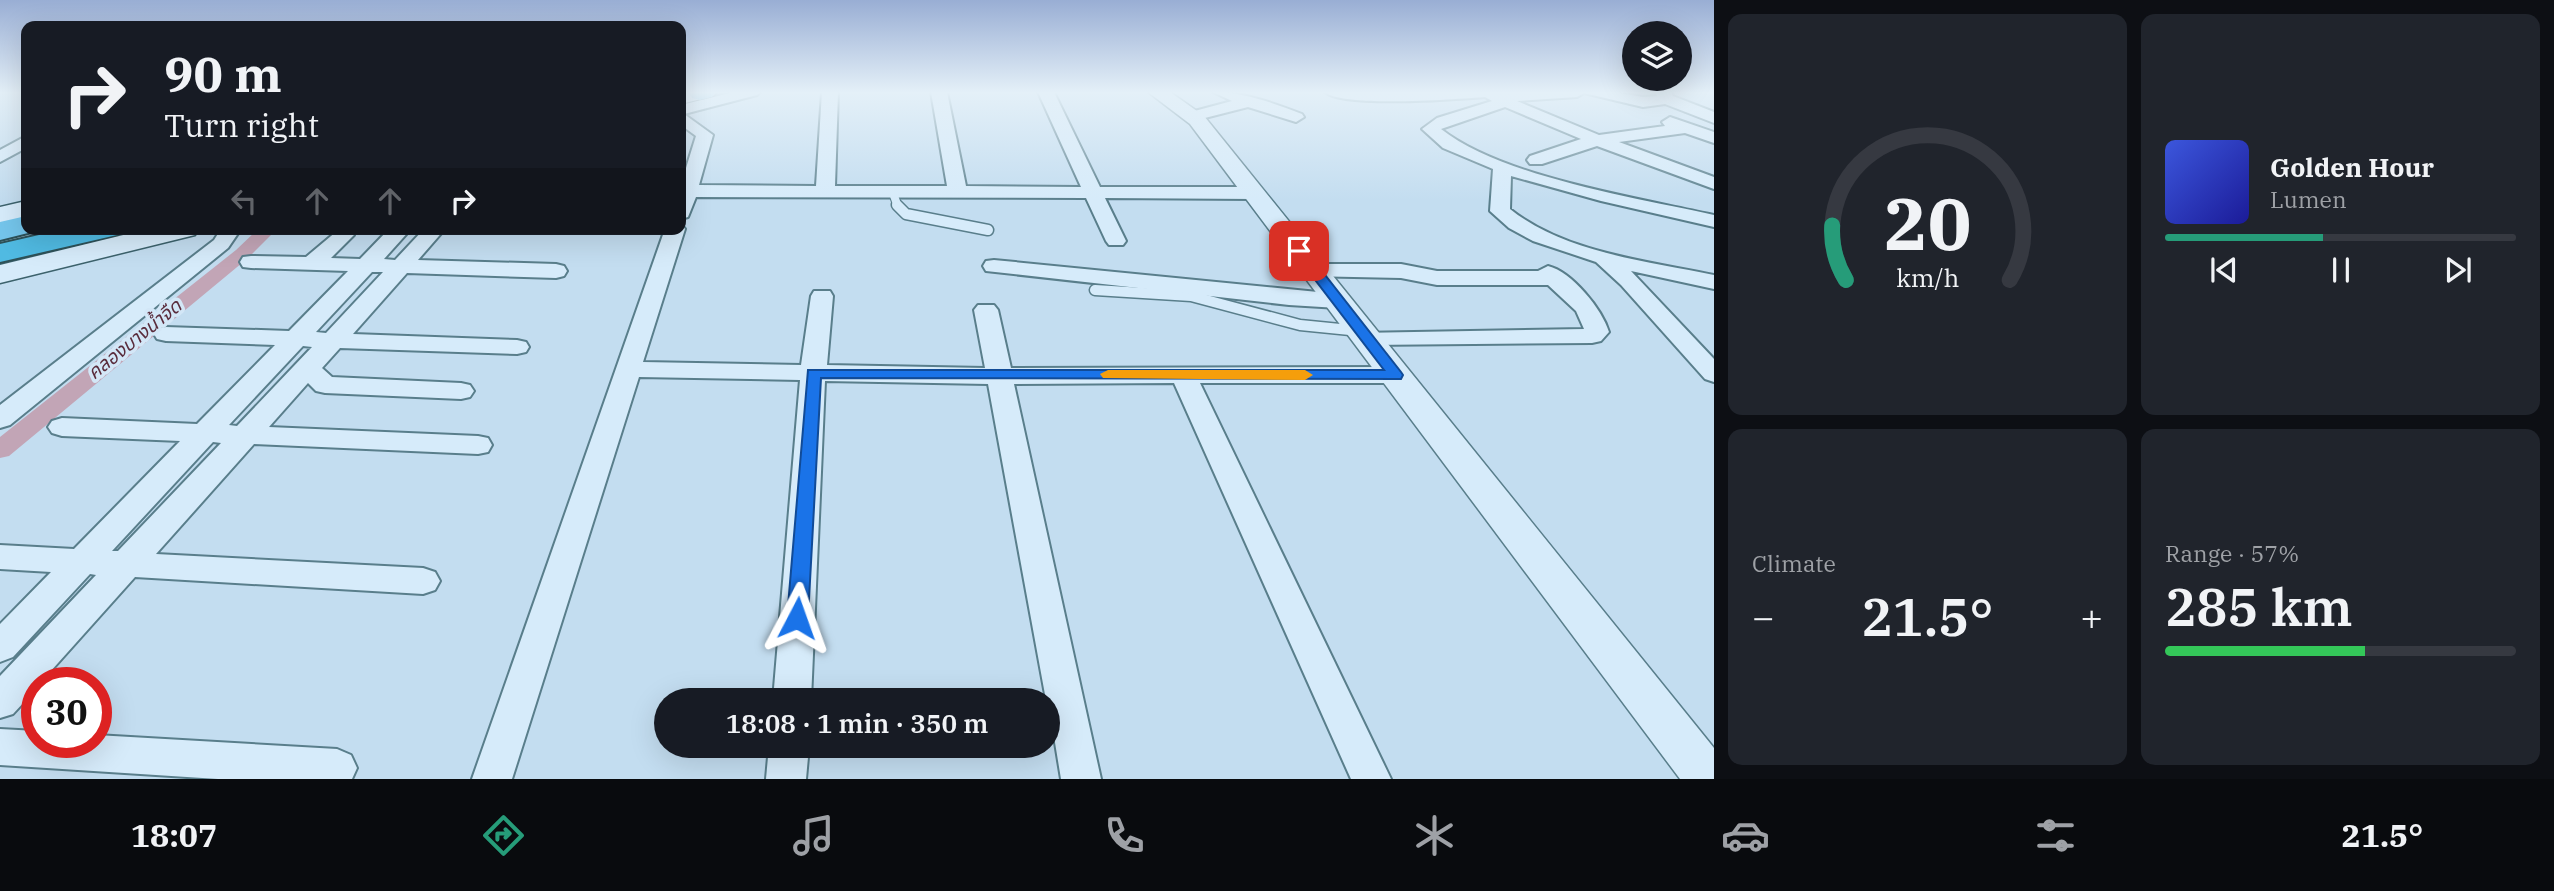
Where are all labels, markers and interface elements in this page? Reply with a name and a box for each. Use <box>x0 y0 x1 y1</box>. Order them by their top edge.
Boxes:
map controls <box>1622 21 1692 91</box>
button: layers <box>1622 21 1692 91</box>
text: 90 m <box>164 42 282 105</box>
icon: right <box>49 49 140 140</box>
text: Turn right <box>164 104 319 146</box>
text: Golden Hour <box>2270 150 2434 184</box>
text: 20 <box>1884 176 1971 271</box>
icon: left <box>225 182 263 220</box>
icon: ahead <box>298 182 336 220</box>
icon: ahead <box>371 182 409 220</box>
icon: right <box>444 182 482 220</box>
text: Lumen <box>2270 184 2347 214</box>
pin <box>1269 221 1329 281</box>
icon: arrive <box>1280 232 1318 270</box>
icon: previous <box>2205 251 2243 289</box>
icon: pause <box>2322 251 2360 289</box>
icon: next <box>2439 251 2477 289</box>
text: km/h <box>1896 261 1959 294</box>
water label: คลองบางน้ำจืด <box>81 292 187 384</box>
text: Range · 57% <box>2165 538 2299 568</box>
text: Climate <box>1752 548 1836 578</box>
text: 285 km <box>2165 573 2353 640</box>
position arrow <box>760 581 834 655</box>
text: 21.5° <box>1861 583 1994 650</box>
text: − <box>1752 592 1775 641</box>
text: + <box>2080 592 2103 641</box>
speed limit sign: 30 <box>21 667 112 758</box>
text: 18:08 · 1 min · 350 m <box>726 706 988 740</box>
icon: directions <box>479 811 528 860</box>
icon: music <box>789 811 838 860</box>
icon: phone <box>1100 811 1149 860</box>
icon: climate <box>1410 811 1459 860</box>
icon: car <box>1721 811 1770 860</box>
icon: filters <box>2031 811 2080 860</box>
text: 18:07 <box>131 814 217 856</box>
text: 21.5° <box>2342 814 2423 856</box>

